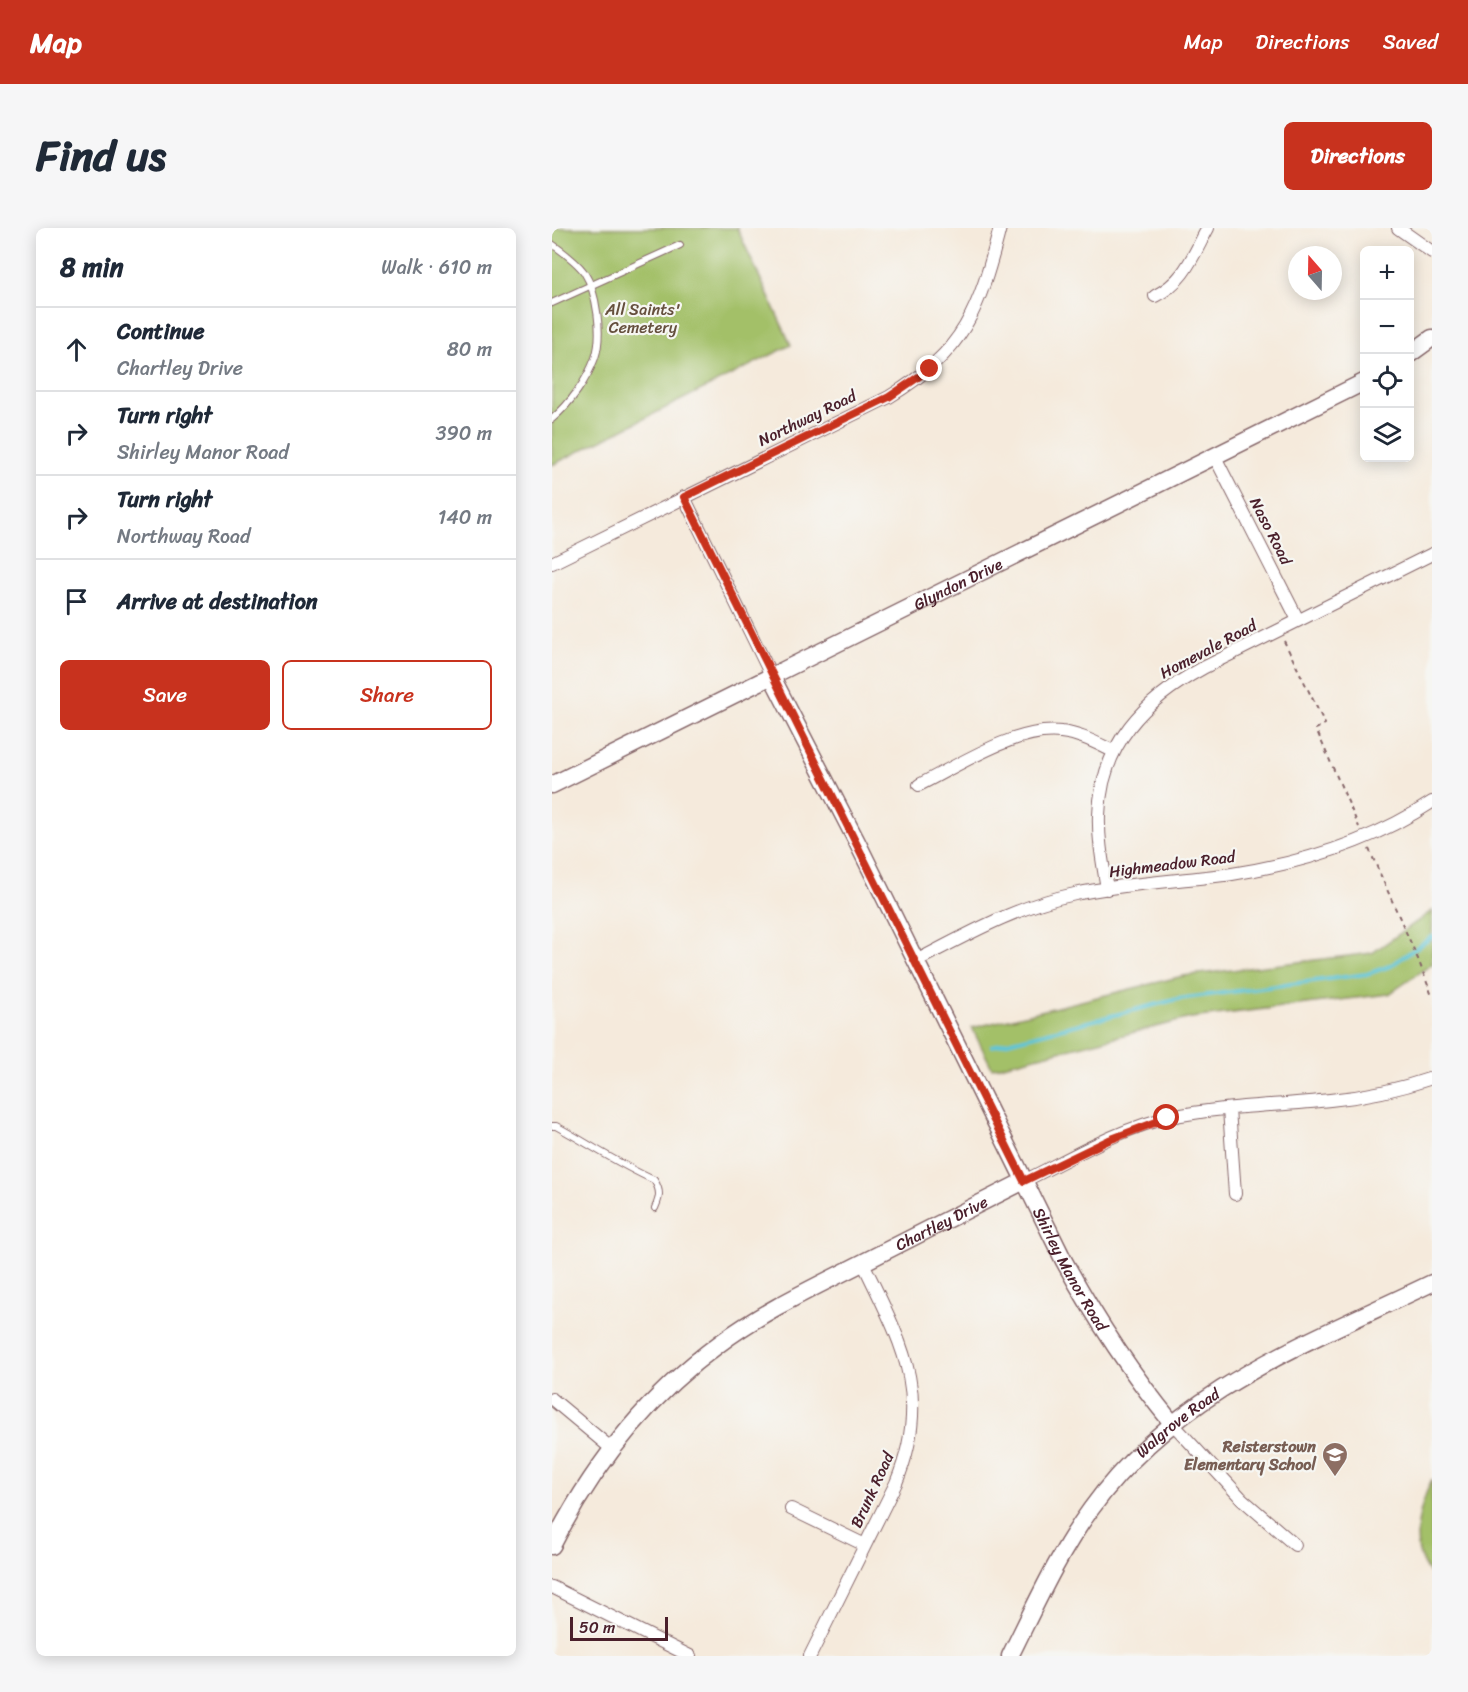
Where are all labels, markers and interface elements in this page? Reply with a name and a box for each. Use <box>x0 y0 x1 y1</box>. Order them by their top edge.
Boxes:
text: Map <box>30 18 82 67</box>
text: Map <box>1184 23 1222 61</box>
text: Directions <box>1255 23 1350 61</box>
text: Saved <box>1383 23 1438 61</box>
text: Find us <box>36 119 166 193</box>
button: Directions <box>1284 122 1432 190</box>
text: 8 min <box>60 244 124 290</box>
north arrow <box>1288 246 1342 300</box>
map controls <box>1360 246 1414 462</box>
button: + <box>1360 246 1414 300</box>
text: Walk · 610 m <box>381 250 492 285</box>
park label: All Saints' Cemetery <box>604 295 681 342</box>
button: − <box>1360 300 1414 354</box>
text: Continue <box>117 312 205 351</box>
text: 80 m <box>447 332 492 367</box>
icon: ahead <box>60 333 93 366</box>
text: Chartley Drive <box>117 351 243 386</box>
button: locate <box>1360 354 1414 408</box>
route end <box>916 355 942 381</box>
street label: Northway Road <box>753 381 863 454</box>
text: Turn right <box>117 396 212 435</box>
button: layers <box>1360 408 1414 462</box>
text: 390 m <box>436 416 492 451</box>
icon: right <box>60 417 93 450</box>
text: Shirley Manor Road <box>117 435 289 470</box>
text: Turn right <box>117 480 212 519</box>
street label: Naso Road <box>1242 492 1301 571</box>
text: 140 m <box>438 500 492 535</box>
icon: right <box>60 501 93 534</box>
text: Northway Road <box>117 519 251 554</box>
street label: Glyndon Drive <box>908 549 1008 618</box>
text: Arrive at destination <box>117 582 318 621</box>
icon: arrive <box>60 585 93 618</box>
street label: Homevale Road <box>1154 610 1263 687</box>
button: Save <box>60 660 270 730</box>
button: Share <box>282 660 492 730</box>
street label: Highmeadow Road <box>1107 842 1238 886</box>
route start <box>1153 1104 1179 1130</box>
street label: Chartley Drive <box>890 1187 993 1259</box>
street label: Shirley Manor Road <box>1025 1202 1117 1338</box>
street label: Walgrove Road <box>1128 1379 1227 1465</box>
place label: Reisterstown Elementary School <box>1184 1432 1317 1479</box>
school or university icon: Reisterstown Elementary School <box>1320 1440 1350 1478</box>
street label: Brunk Road <box>842 1446 903 1533</box>
text: 50 m <box>579 1613 615 1642</box>
scale bar <box>570 1614 668 1642</box>

